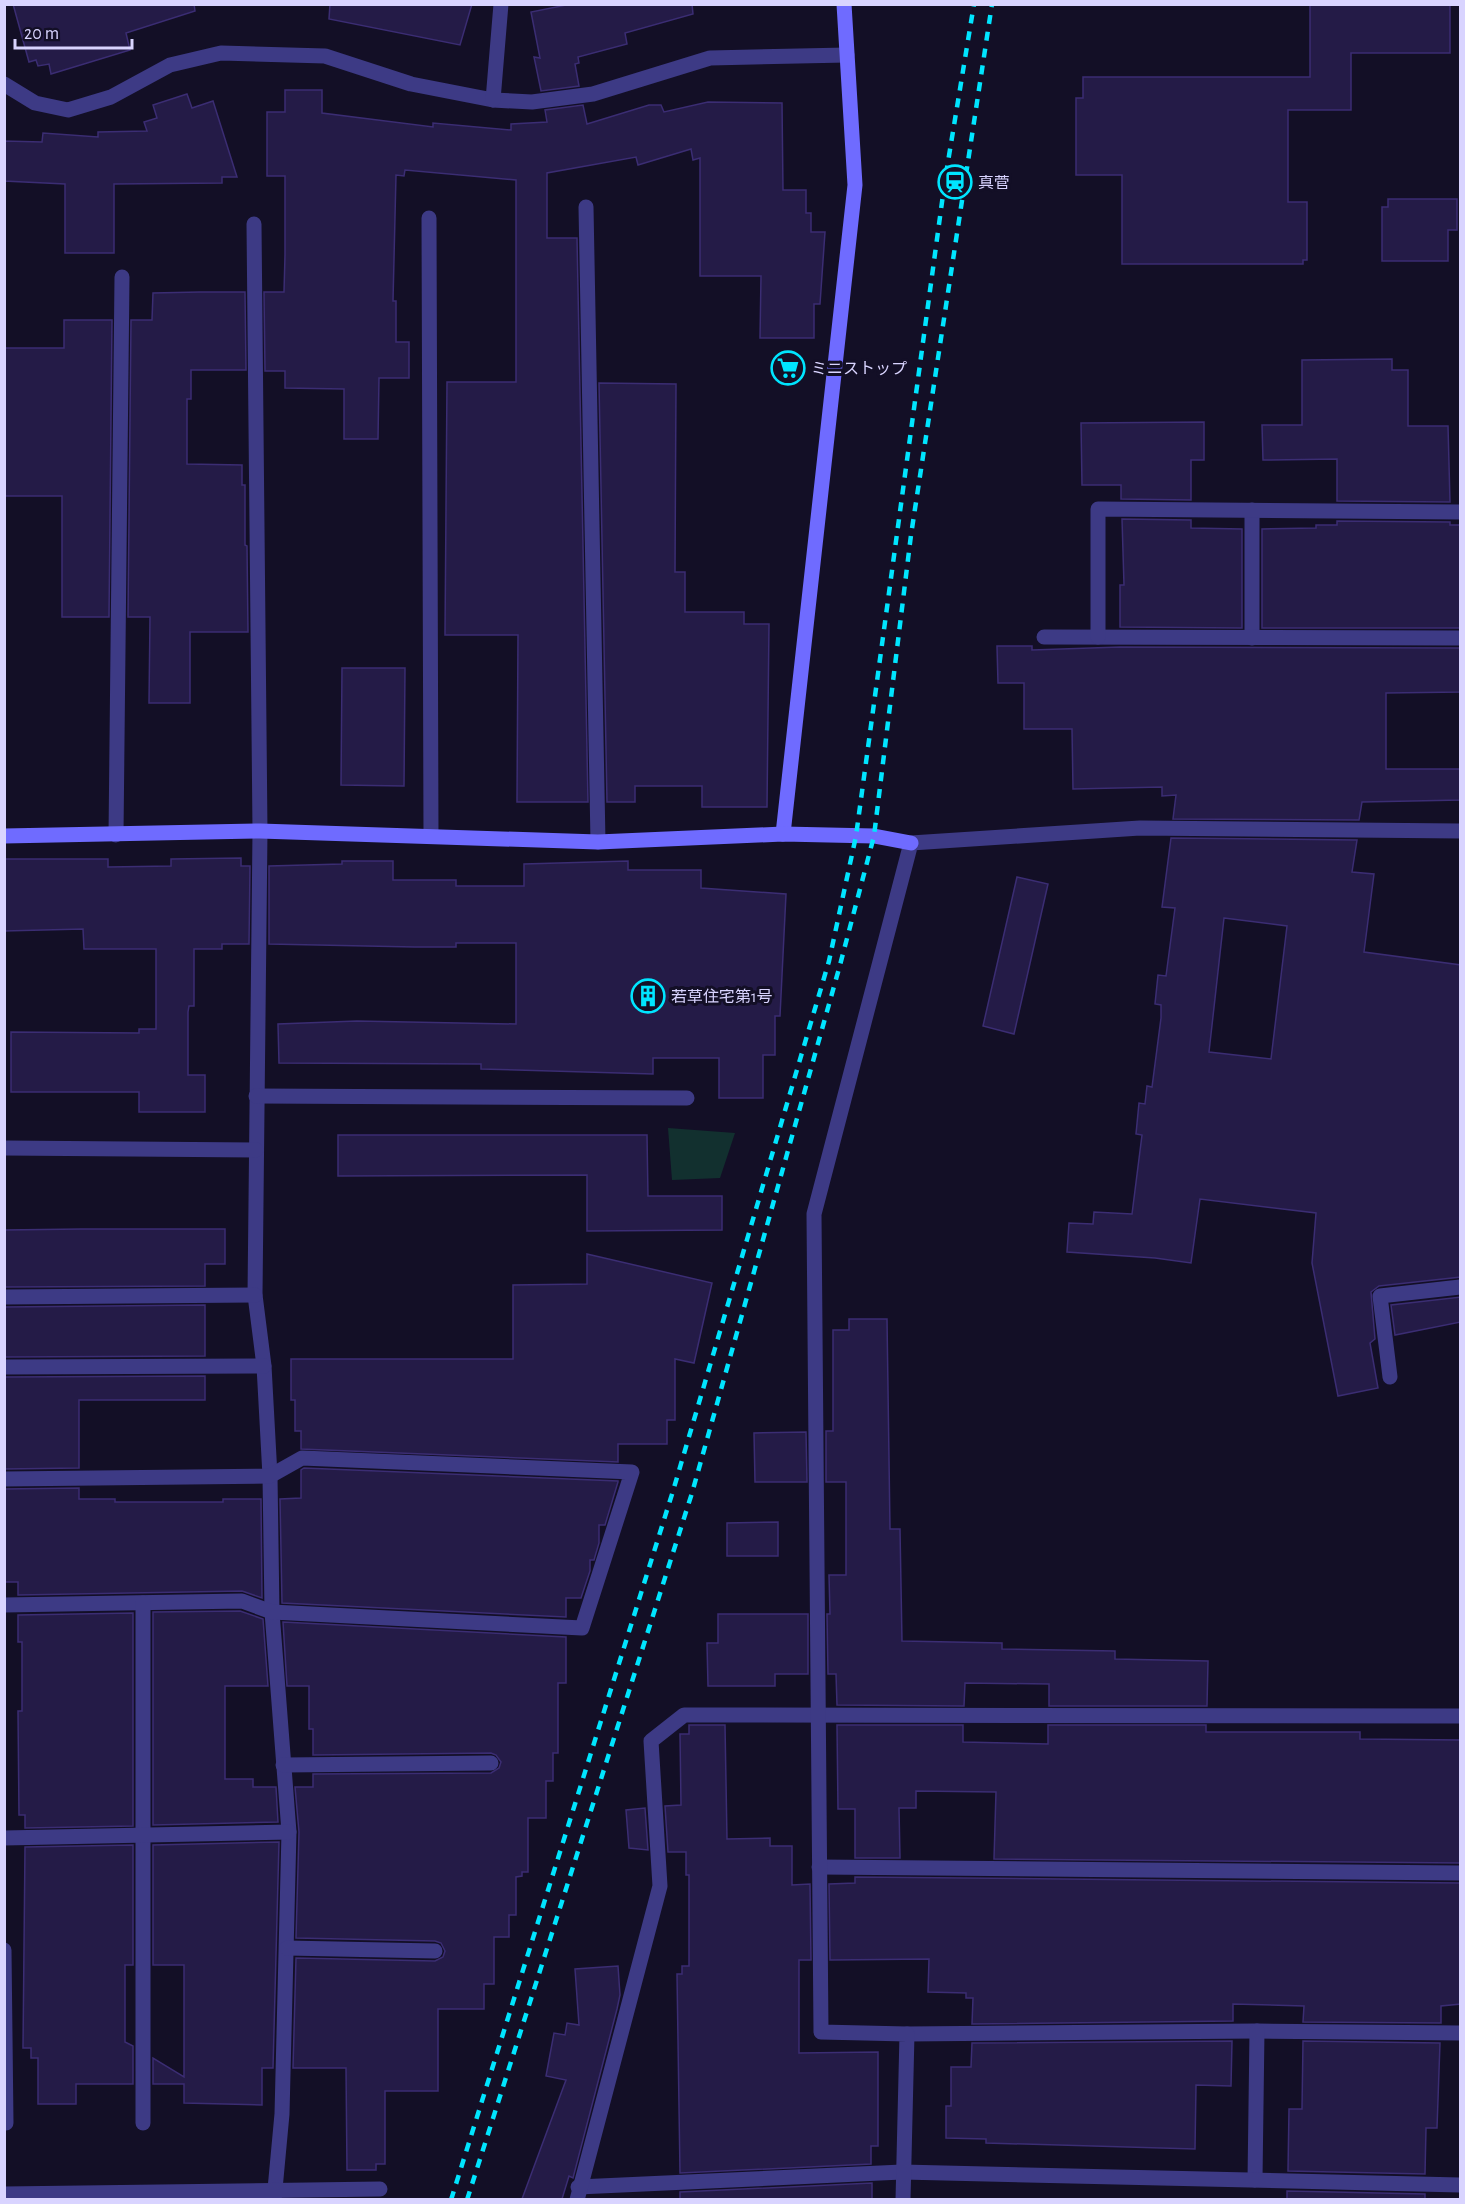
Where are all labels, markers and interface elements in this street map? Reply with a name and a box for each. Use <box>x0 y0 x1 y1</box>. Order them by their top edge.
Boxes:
scale bar <box>15 12 132 50</box>
text: 20 m <box>24 25 59 43</box>
station icon: 真菅 <box>937 164 973 200</box>
place label: 真菅 <box>978 175 1010 191</box>
supermarket icon: ミニストップ <box>770 350 806 386</box>
place label: ミニストップ <box>811 361 907 377</box>
building icon: 若草住宅第1号 <box>630 978 666 1014</box>
place label: 若草住宅第1号 <box>671 988 773 1005</box>

